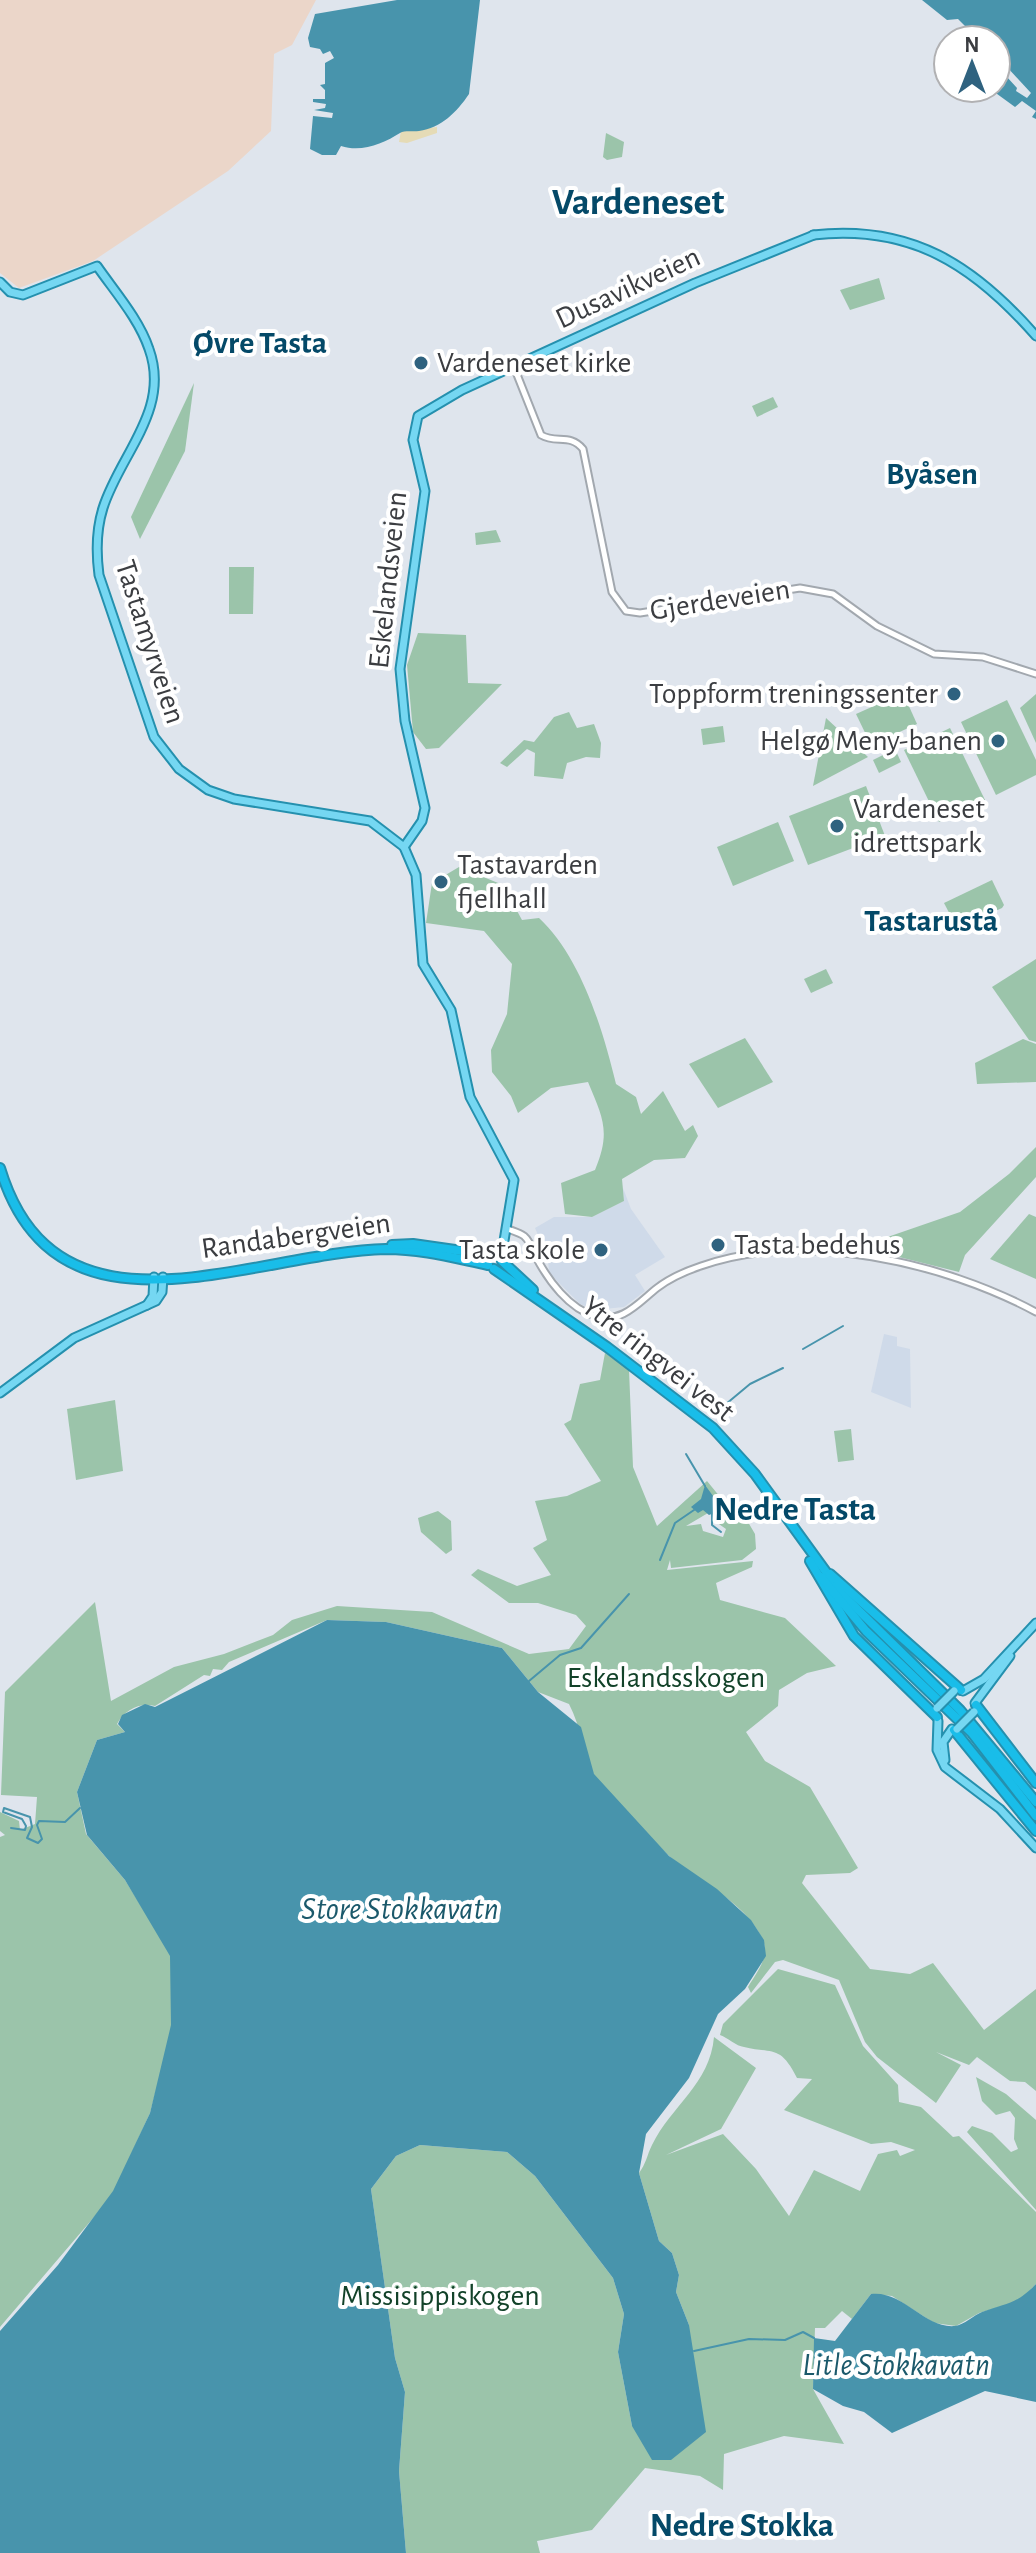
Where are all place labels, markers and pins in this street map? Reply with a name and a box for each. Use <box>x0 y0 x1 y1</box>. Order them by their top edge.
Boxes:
place label: Vardeneset kirke <box>437 348 631 378</box>
marker: Vardeneset kirke <box>412 354 430 372</box>
place label: Toppform treningssenter <box>649 679 938 709</box>
marker: Toppform treningssenter <box>945 685 963 703</box>
place label: Helgø Meny-banen <box>760 726 982 756</box>
marker: Helgø Meny-banen <box>989 732 1007 750</box>
place label: Vardeneset idrettspark <box>853 794 985 858</box>
marker: Vardeneset idrettspark <box>828 817 846 835</box>
place label: Tastavarden fjellhall <box>457 850 598 914</box>
marker: Tastavarden fjellhall <box>432 873 450 891</box>
place label: Tasta bedehus <box>734 1230 901 1260</box>
place label: Tasta skole <box>459 1235 585 1265</box>
marker: Tasta bedehus <box>709 1236 727 1254</box>
marker: Tasta skole <box>592 1241 610 1259</box>

